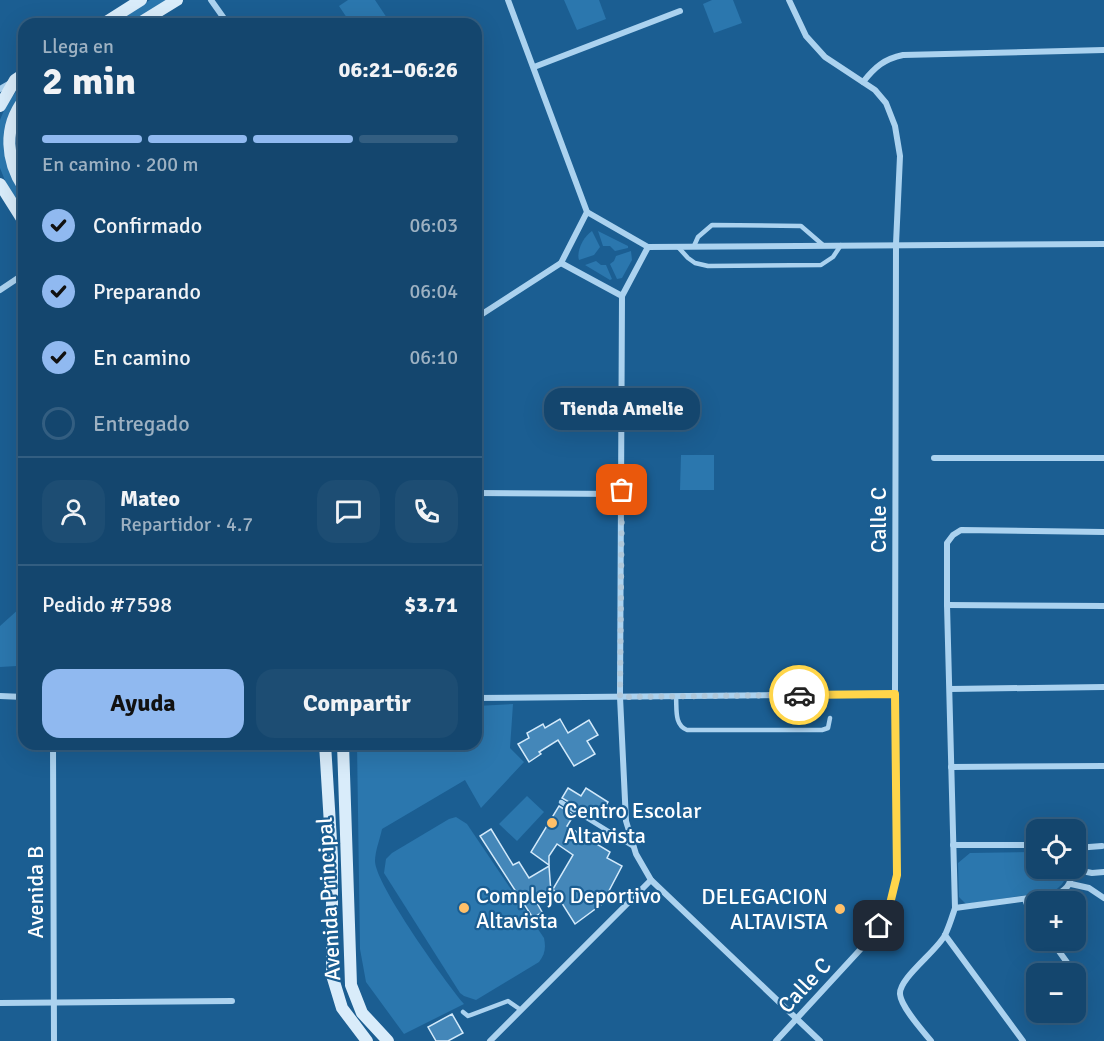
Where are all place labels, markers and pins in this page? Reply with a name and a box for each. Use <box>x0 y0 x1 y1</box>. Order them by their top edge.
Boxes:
callout: Tienda Amelie <box>544 388 700 430</box>
pin <box>596 464 647 515</box>
place label: Centro Escolar Altavista <box>564 797 701 849</box>
marker: Centro Escolar Altavista <box>545 816 559 830</box>
place label: Complejo Deportivo Altavista <box>476 882 661 934</box>
place label: DELEGACION ALTAVISTA <box>701 883 829 935</box>
pin <box>853 900 904 951</box>
marker: Complejo Deportivo Altavista <box>457 901 471 915</box>
marker: DELEGACION ALTAVISTA <box>833 902 847 916</box>

